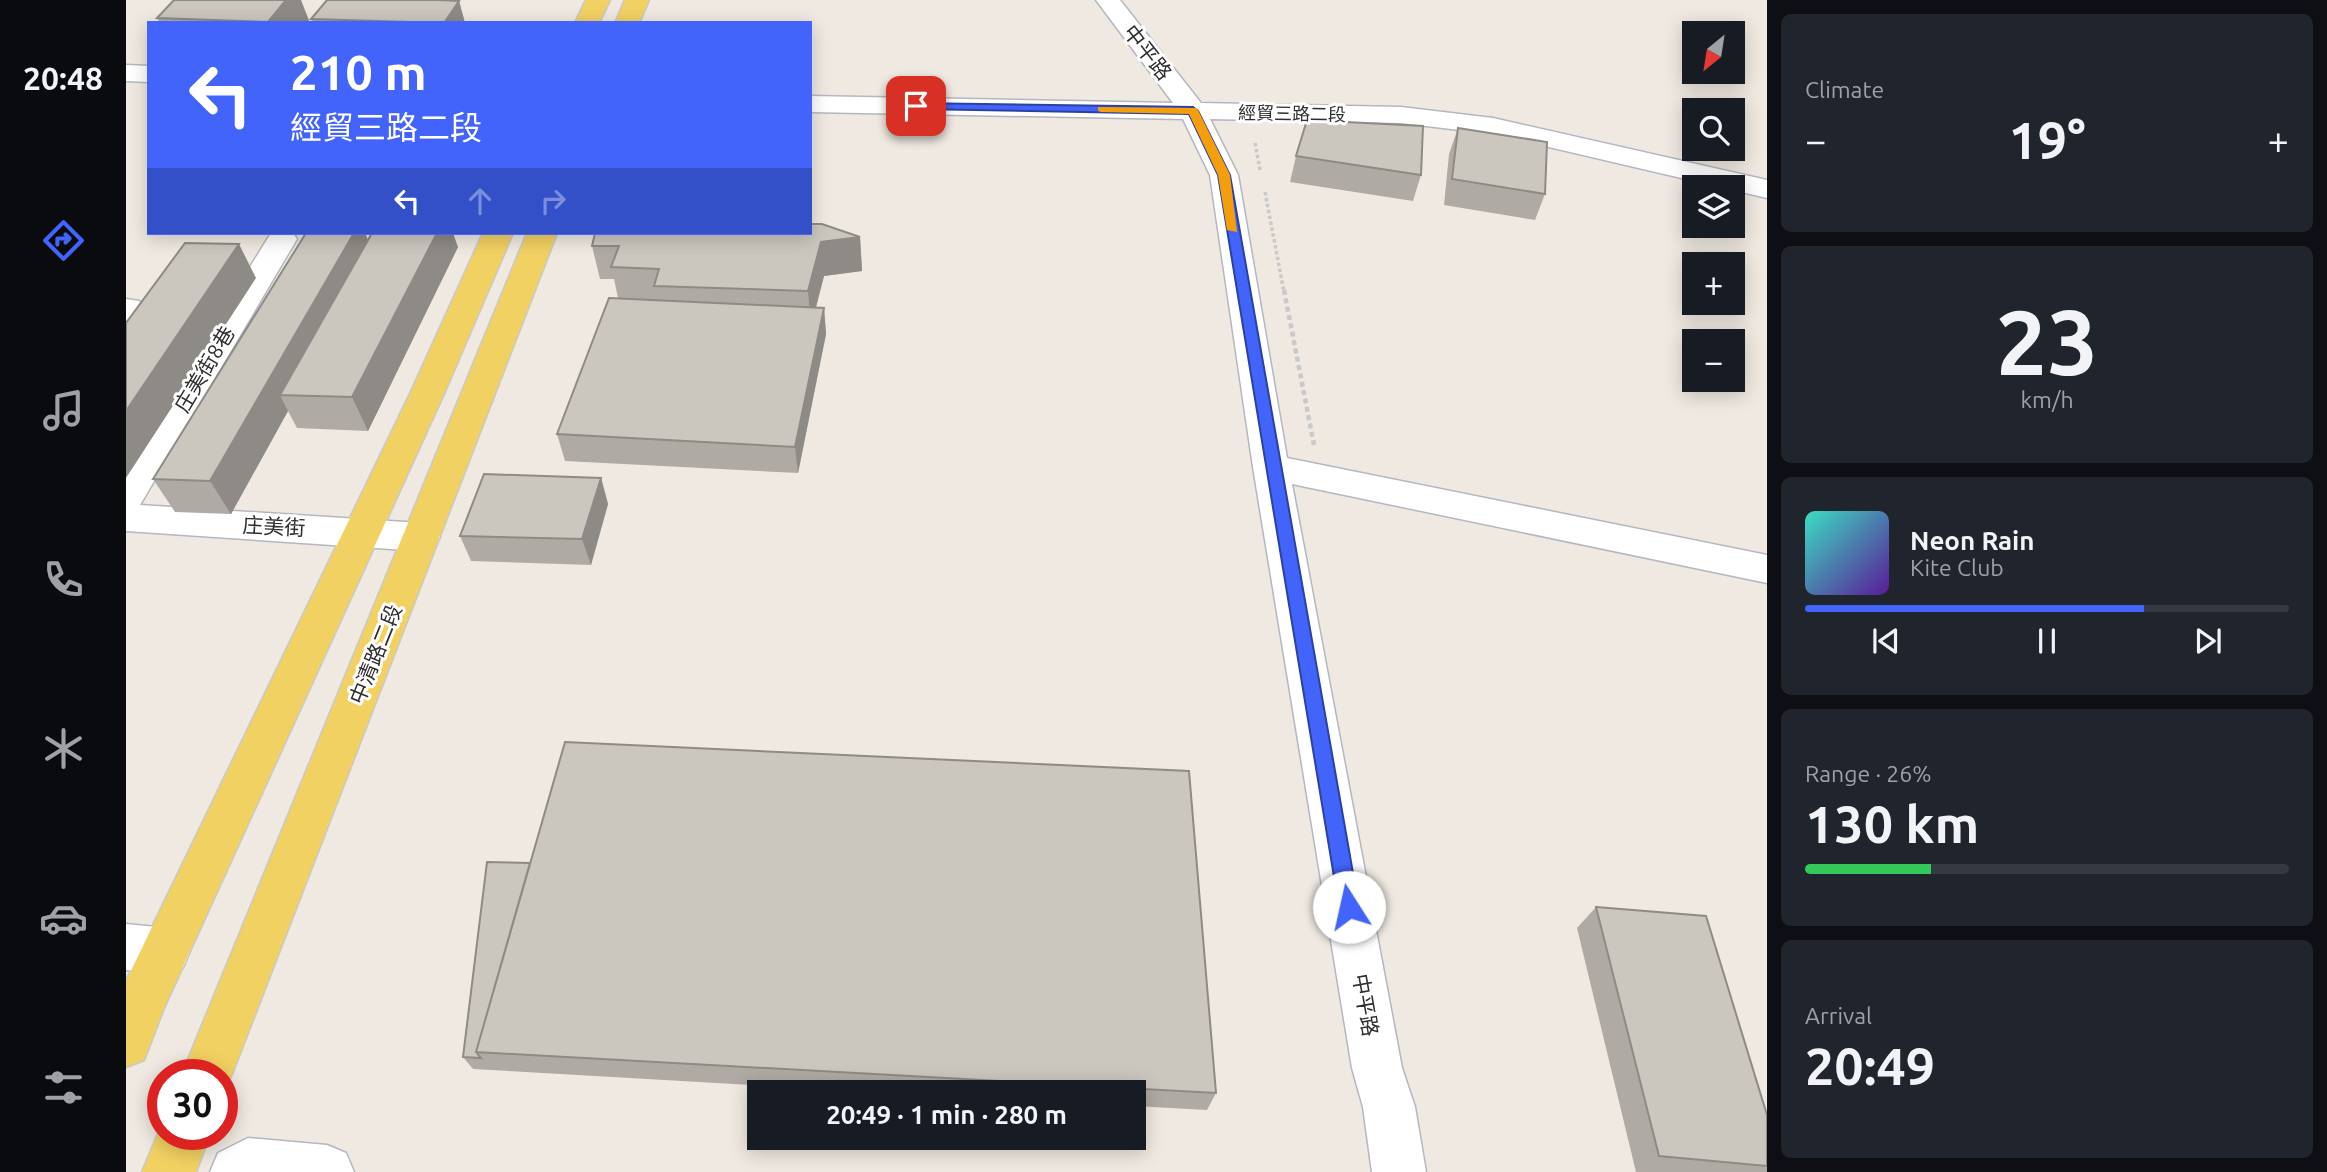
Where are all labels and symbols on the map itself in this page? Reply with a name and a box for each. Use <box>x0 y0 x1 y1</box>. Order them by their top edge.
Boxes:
street label: 中平路 <box>1119 20 1177 84</box>
north arrow <box>1682 21 1745 84</box>
pin <box>886 76 946 136</box>
street label: 經貿三路二段 <box>1238 102 1346 124</box>
street label: 庄美街8巷 <box>169 322 239 416</box>
street label: 庄美街 <box>242 512 306 540</box>
street label: 中清路二段 <box>344 601 406 707</box>
position arrow <box>1312 870 1386 944</box>
street label: 中平路 <box>1349 972 1383 1038</box>
speed limit sign: 30 <box>147 1059 238 1150</box>

